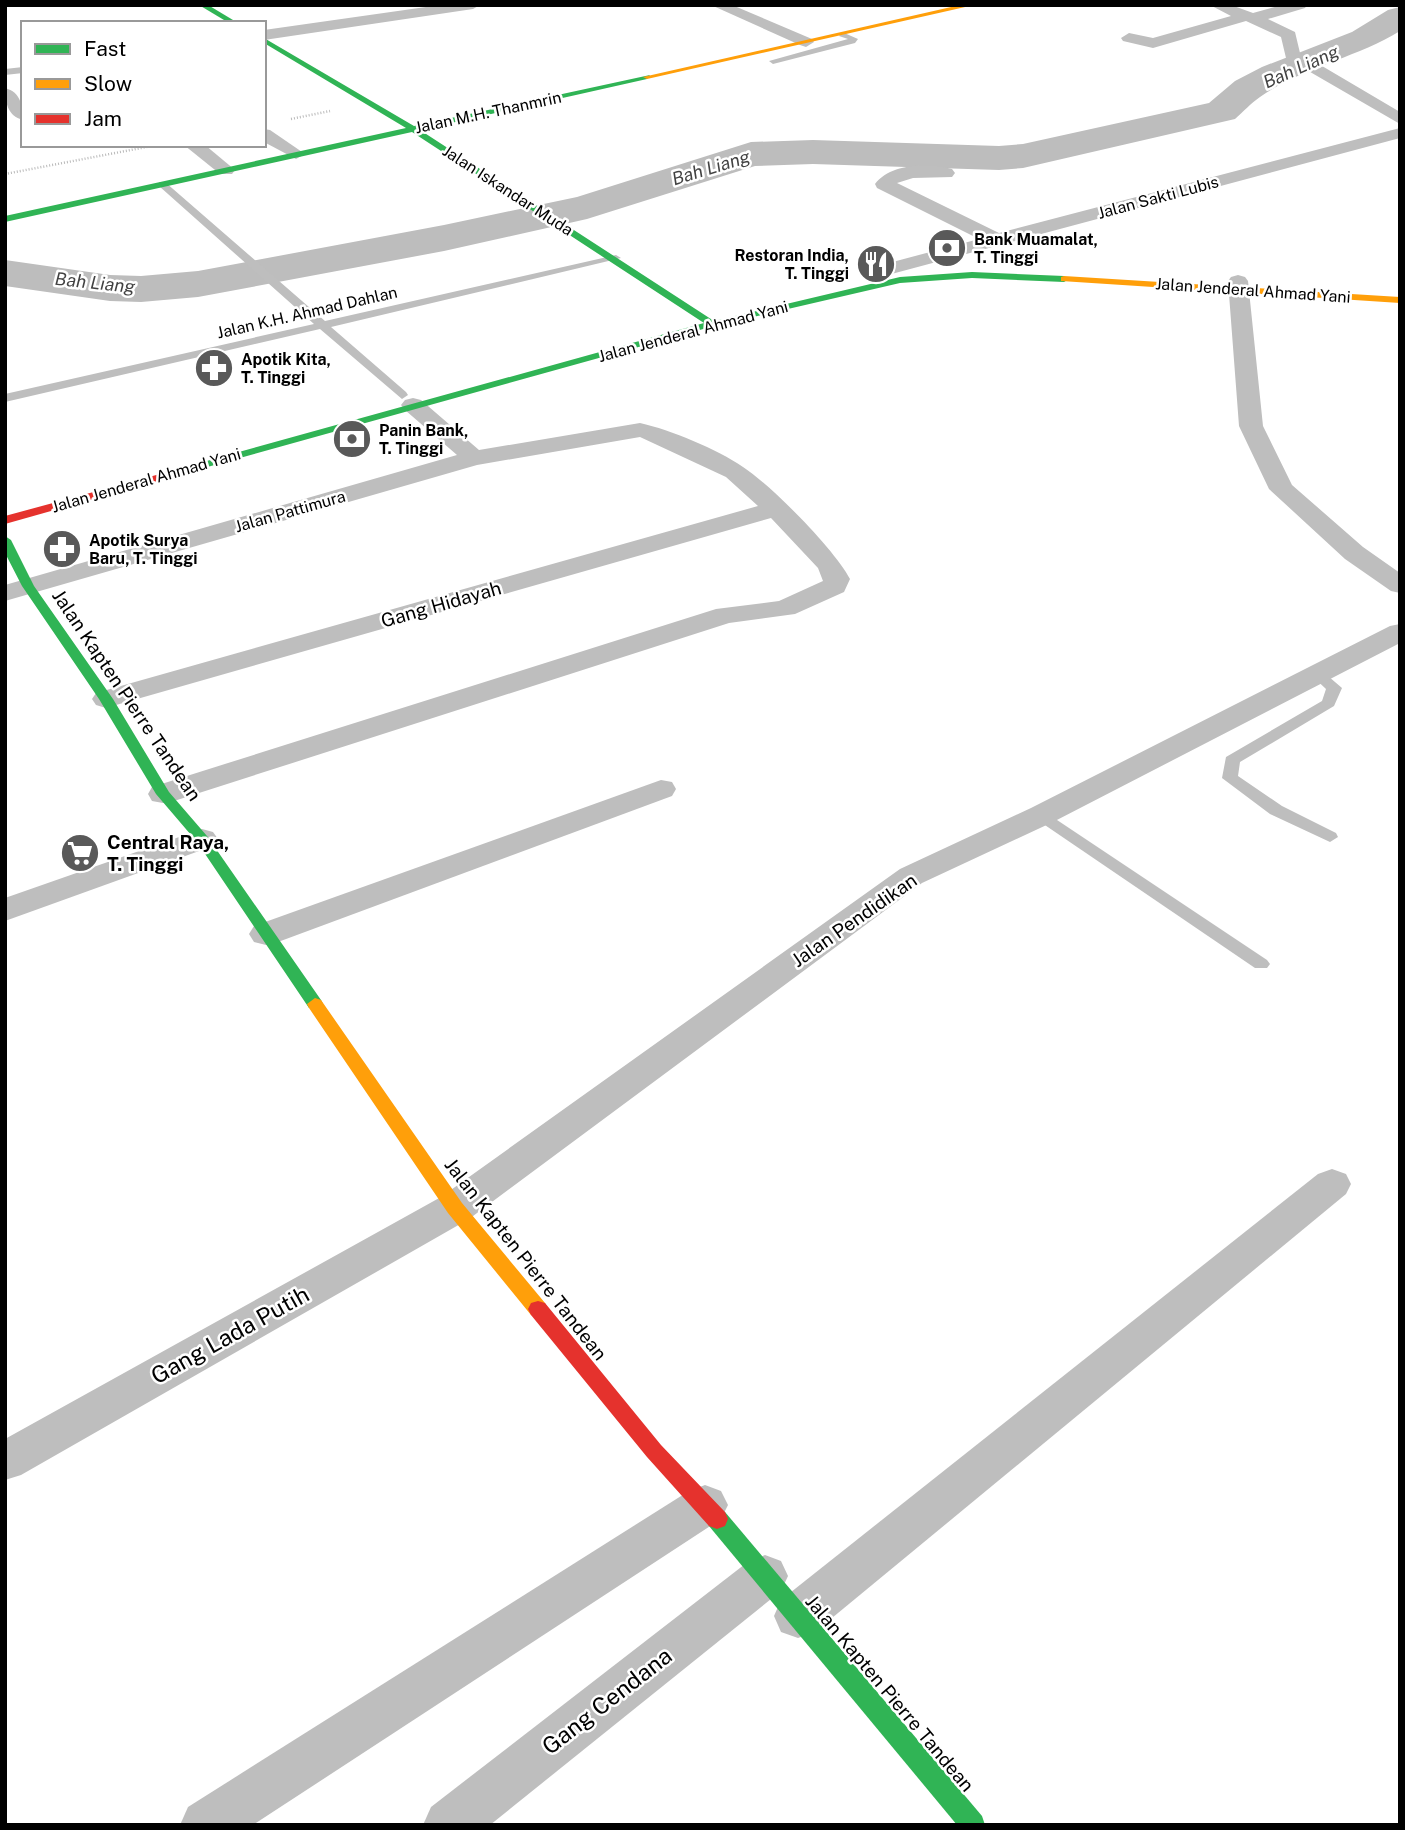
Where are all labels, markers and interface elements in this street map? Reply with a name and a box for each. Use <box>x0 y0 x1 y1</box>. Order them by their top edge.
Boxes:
legend <box>21 21 266 147</box>
text: Fast <box>84 36 126 61</box>
water label: Bah Liang <box>1260 40 1342 93</box>
text: Slow <box>84 71 132 96</box>
street label: Jalan M.H. Thanmrin <box>413 88 563 137</box>
text: Jam <box>84 106 122 131</box>
street label: Jalan Iskandar Muda <box>439 141 576 240</box>
water label: Bah Liang <box>669 146 753 189</box>
street label: Jalan Sakti Lubis <box>1096 172 1221 223</box>
bank icon: Bank Muamalat, T. Tinggi <box>926 227 968 269</box>
place label: Bank Muamalat, T. Tinggi <box>974 230 1098 267</box>
restaurant icon: Restoran India, T. Tinggi <box>855 243 897 285</box>
place label: Restoran India, T. Tinggi <box>734 246 849 283</box>
water label: Bah Liang <box>54 268 136 297</box>
street label: Jalan Jenderal Ahmad Yani <box>1155 274 1351 307</box>
street label: Jalan K.H. Ahmad Dahlan <box>215 282 399 343</box>
street label: Jalan Jenderal Ahmad Yani <box>596 297 790 366</box>
pharmacy icon: Apotik Kita, T. Tinggi <box>193 347 235 389</box>
place label: Apotik Kita, T. Tinggi <box>241 350 331 387</box>
bank icon: Panin Bank, T. Tinggi <box>331 418 373 460</box>
place label: Panin Bank, T. Tinggi <box>379 421 468 458</box>
street label: Jalan Jenderal Ahmad Yani <box>49 444 243 517</box>
street label: Jalan Pattimura <box>233 487 348 536</box>
pharmacy icon: Apotik Surya Baru, T. Tinggi <box>41 528 83 570</box>
place label: Apotik Surya Baru, T. Tinggi <box>89 531 197 568</box>
street label: Gang Hidayah <box>378 576 504 632</box>
street label: Jalan Kapten Pierre Tandean <box>48 585 206 805</box>
place label: Central Raya, T. Tinggi <box>107 831 229 875</box>
supermarket icon: Central Raya, T. Tinggi <box>59 832 101 874</box>
street label: Jalan Pendidikan <box>787 869 921 971</box>
street label: Jalan Kapten Pierre Tandean <box>440 1154 612 1364</box>
street label: Gang Lada Putih <box>146 1280 313 1389</box>
street label: Jalan Kapten Pierre Tandean <box>801 1590 979 1796</box>
street label: Gang Cendana <box>536 1642 677 1760</box>

